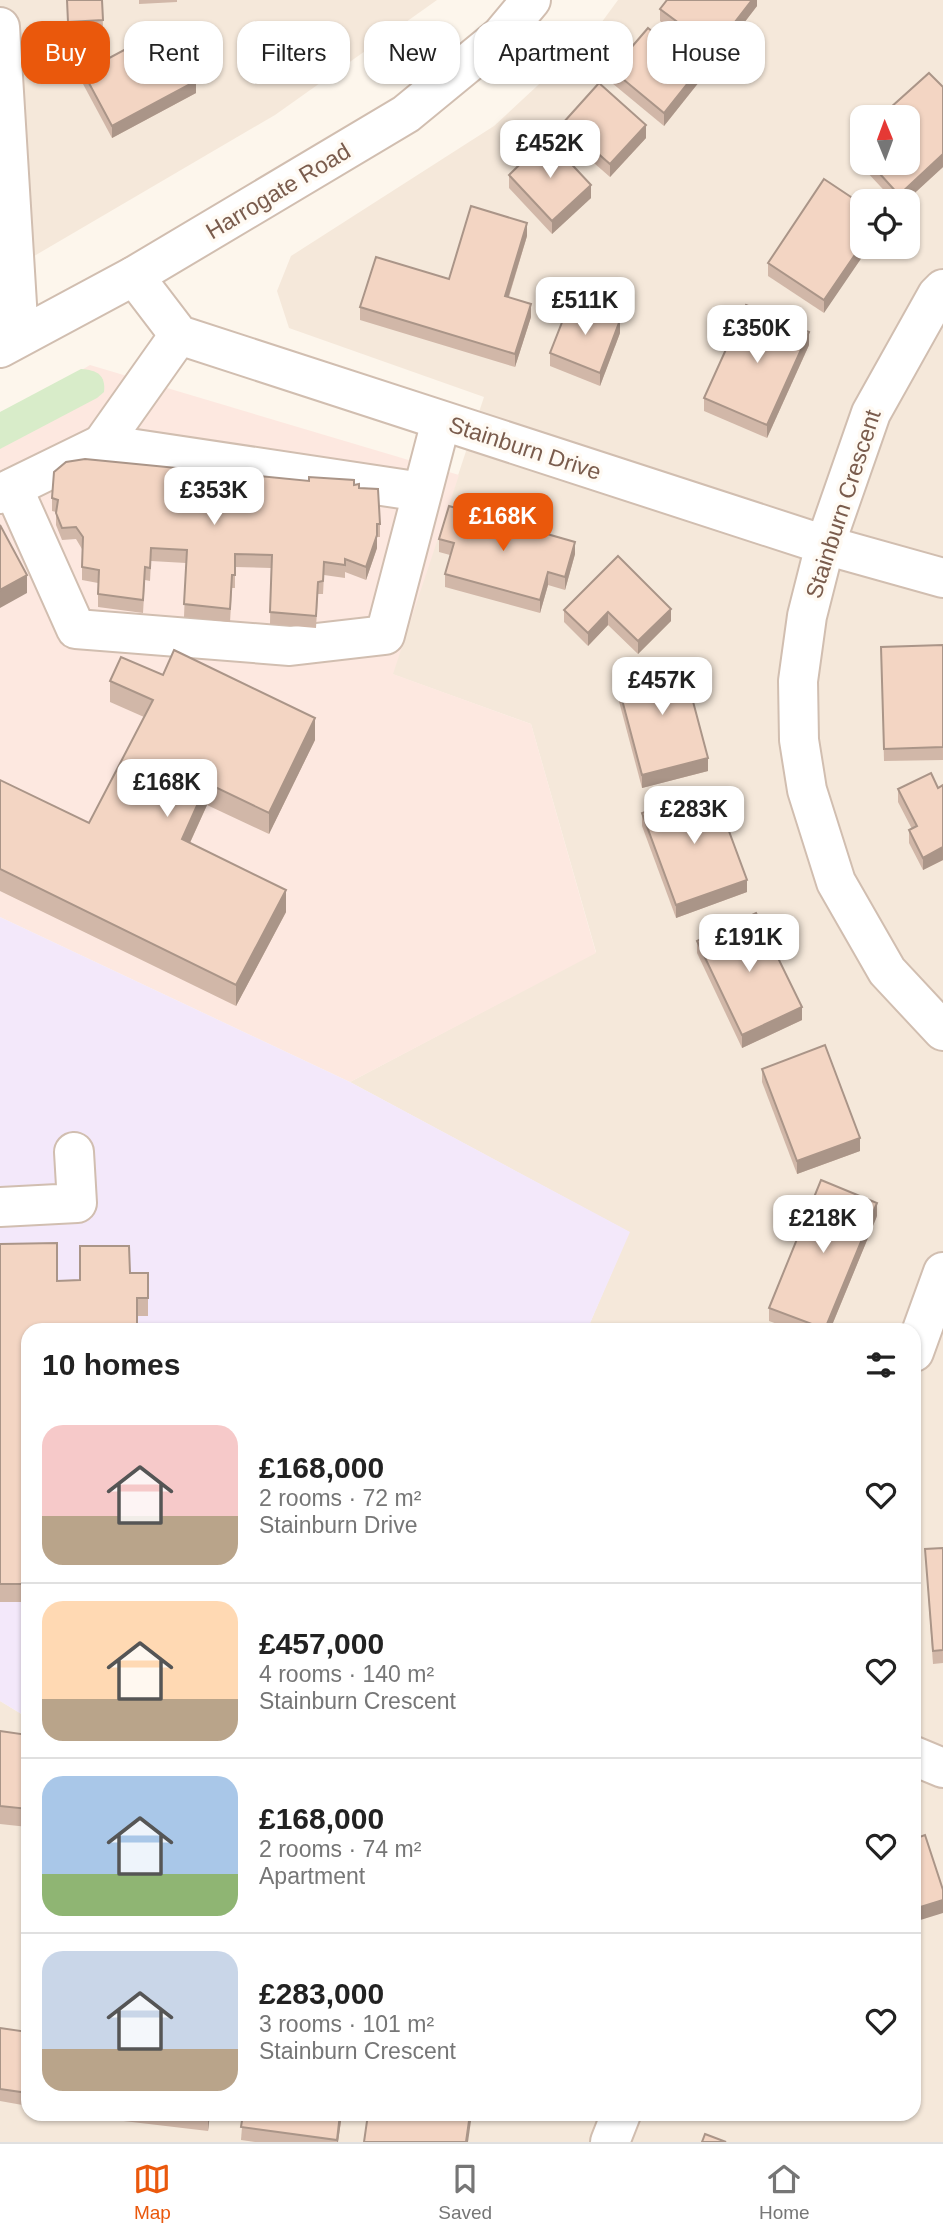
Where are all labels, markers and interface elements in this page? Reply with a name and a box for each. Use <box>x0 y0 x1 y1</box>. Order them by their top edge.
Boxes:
chip: Buy <box>21 21 110 84</box>
chip: Rent <box>124 21 223 84</box>
chip: Filters <box>237 21 350 84</box>
chip: New <box>364 21 460 84</box>
chip: Apartment <box>474 21 633 84</box>
chip: House <box>647 21 765 84</box>
north arrow <box>850 105 920 175</box>
map controls <box>850 105 920 259</box>
pin: £452K <box>501 120 599 180</box>
text: £452K <box>516 130 584 156</box>
street label: Harrogate Road <box>201 138 355 244</box>
button: locate <box>850 189 920 259</box>
pin: £511K <box>536 278 634 337</box>
text: £511K <box>552 287 618 313</box>
pin: £350K <box>708 306 806 365</box>
text: £350K <box>723 315 791 341</box>
street label: Stainburn Crescent <box>800 406 886 602</box>
street label: Stainburn Drive <box>446 411 604 485</box>
pin: £353K <box>165 468 263 527</box>
text: £353K <box>180 477 248 503</box>
pin: £168K <box>454 494 552 553</box>
text: £168K <box>469 503 537 529</box>
pin: £457K <box>613 658 711 717</box>
text: £457K <box>628 667 696 693</box>
pin: £168K <box>118 760 216 819</box>
text: £168K <box>133 769 201 795</box>
pin: £283K <box>645 786 743 846</box>
text: £283K <box>660 796 728 822</box>
pin: £191K <box>700 914 798 974</box>
text: £191K <box>715 924 783 950</box>
pin: £218K <box>774 1196 872 1255</box>
text: £218K <box>789 1205 857 1231</box>
icon: filters <box>862 1346 900 1384</box>
text: 10 homes <box>42 1348 180 1381</box>
text: £168,000 <box>259 1451 384 1484</box>
icon: home <box>98 1453 182 1537</box>
icon: heart <box>862 1476 900 1514</box>
text: 2 rooms · 72 m² <box>259 1485 421 1511</box>
text: Stainburn Drive <box>259 1512 418 1538</box>
text: £457,000 <box>259 1627 384 1660</box>
icon: home <box>98 1629 182 1713</box>
icon: heart <box>862 1652 900 1690</box>
text: 4 rooms · 140 m² <box>259 1661 434 1687</box>
text: Stainburn Crescent <box>259 1688 456 1714</box>
text: £168,000 <box>259 1802 384 1835</box>
icon: home <box>98 1804 182 1888</box>
icon: heart <box>862 1827 900 1865</box>
text: 2 rooms · 74 m² <box>259 1836 421 1862</box>
text: Apartment <box>259 1863 365 1889</box>
text: £283,000 <box>259 1977 384 2010</box>
icon: home <box>98 1979 182 2063</box>
icon: heart <box>862 2002 900 2040</box>
text: 3 rooms · 101 m² <box>259 2011 434 2037</box>
text: Stainburn Crescent <box>259 2038 456 2064</box>
tab: Map <box>133 2160 171 2224</box>
tab: Saved <box>438 2160 492 2224</box>
tab: Home <box>759 2160 810 2224</box>

